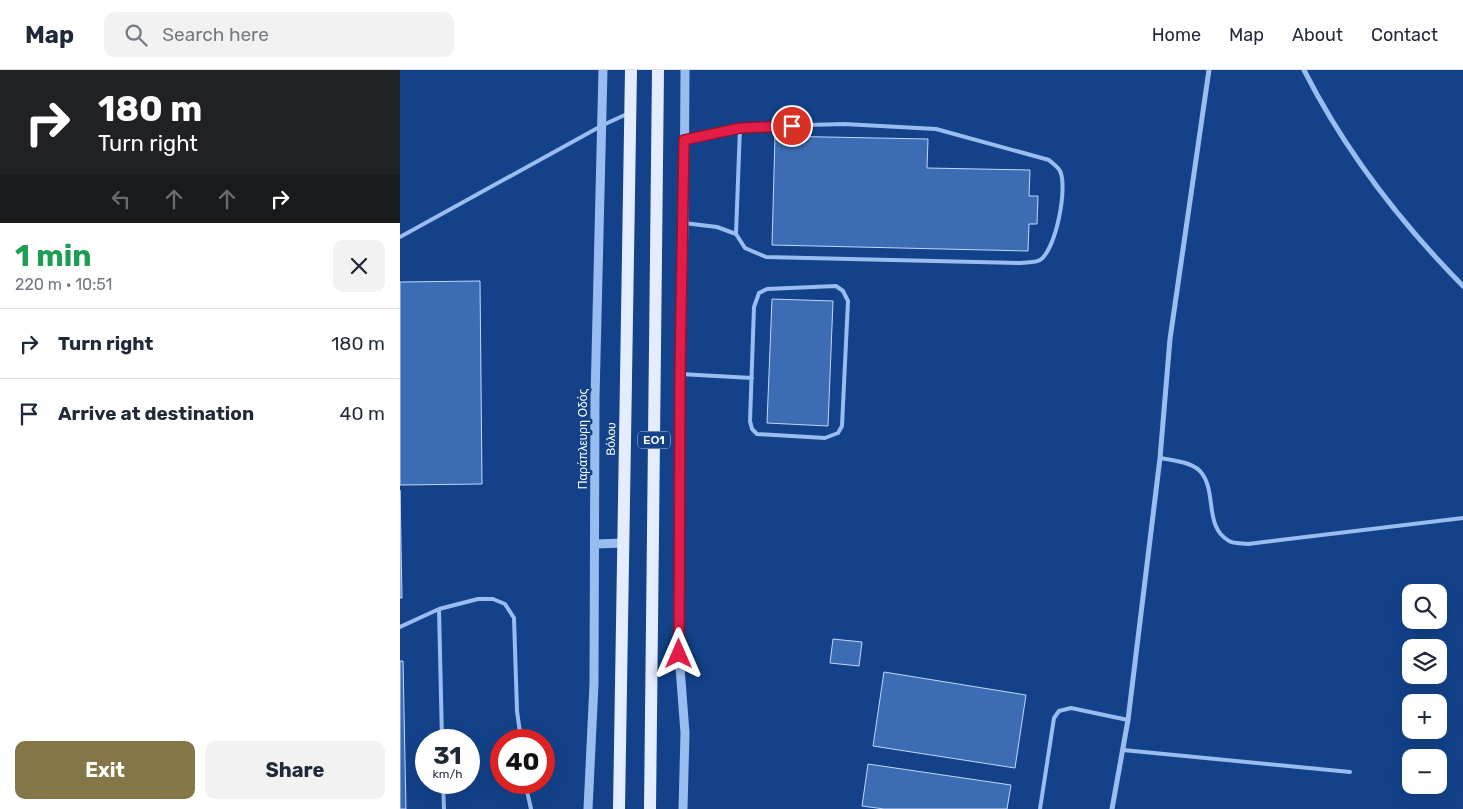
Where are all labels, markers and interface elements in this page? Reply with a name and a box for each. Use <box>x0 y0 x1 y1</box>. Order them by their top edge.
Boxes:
search box <box>104 12 454 57</box>
text: Map <box>25 21 74 49</box>
icon: search <box>122 21 150 49</box>
text: Search here <box>162 23 269 46</box>
text: Home <box>1152 24 1201 46</box>
text: Map <box>1229 24 1264 46</box>
text: About <box>1292 24 1343 46</box>
text: Contact <box>1371 24 1438 46</box>
text: 180 m <box>98 88 202 130</box>
icon: right <box>15 90 80 155</box>
pin <box>771 105 813 147</box>
icon: arrive <box>778 112 806 140</box>
text: Turn right <box>98 130 198 157</box>
icon: left <box>107 185 135 213</box>
icon: ahead <box>160 185 188 213</box>
icon: ahead <box>213 185 241 213</box>
icon: right <box>266 185 294 213</box>
text: 1 min <box>15 238 92 274</box>
button: close <box>333 240 385 292</box>
text: 220 m · 10:51 <box>15 275 112 294</box>
icon: right <box>15 330 43 358</box>
text: Turn right <box>58 332 153 355</box>
text: 180 m <box>331 332 385 355</box>
street label: Παράπλευρη Οδός <box>576 389 590 489</box>
icon: arrive <box>15 400 43 428</box>
text: Arrive at destination <box>58 402 254 425</box>
text: 40 m <box>340 402 385 425</box>
street label: Βόλου <box>604 422 618 456</box>
road number: ΕΟ1 <box>638 432 670 448</box>
map controls <box>1402 584 1447 794</box>
button: search <box>1402 584 1447 629</box>
position arrow <box>652 627 704 679</box>
button: layers <box>1402 639 1447 684</box>
button: + <box>1402 694 1447 739</box>
speed limit sign: 40 <box>490 729 555 794</box>
button: Exit <box>15 741 195 799</box>
button: Share <box>205 741 385 799</box>
text: 31 <box>433 741 462 770</box>
button: − <box>1402 749 1447 794</box>
text: km/h <box>433 767 462 781</box>

